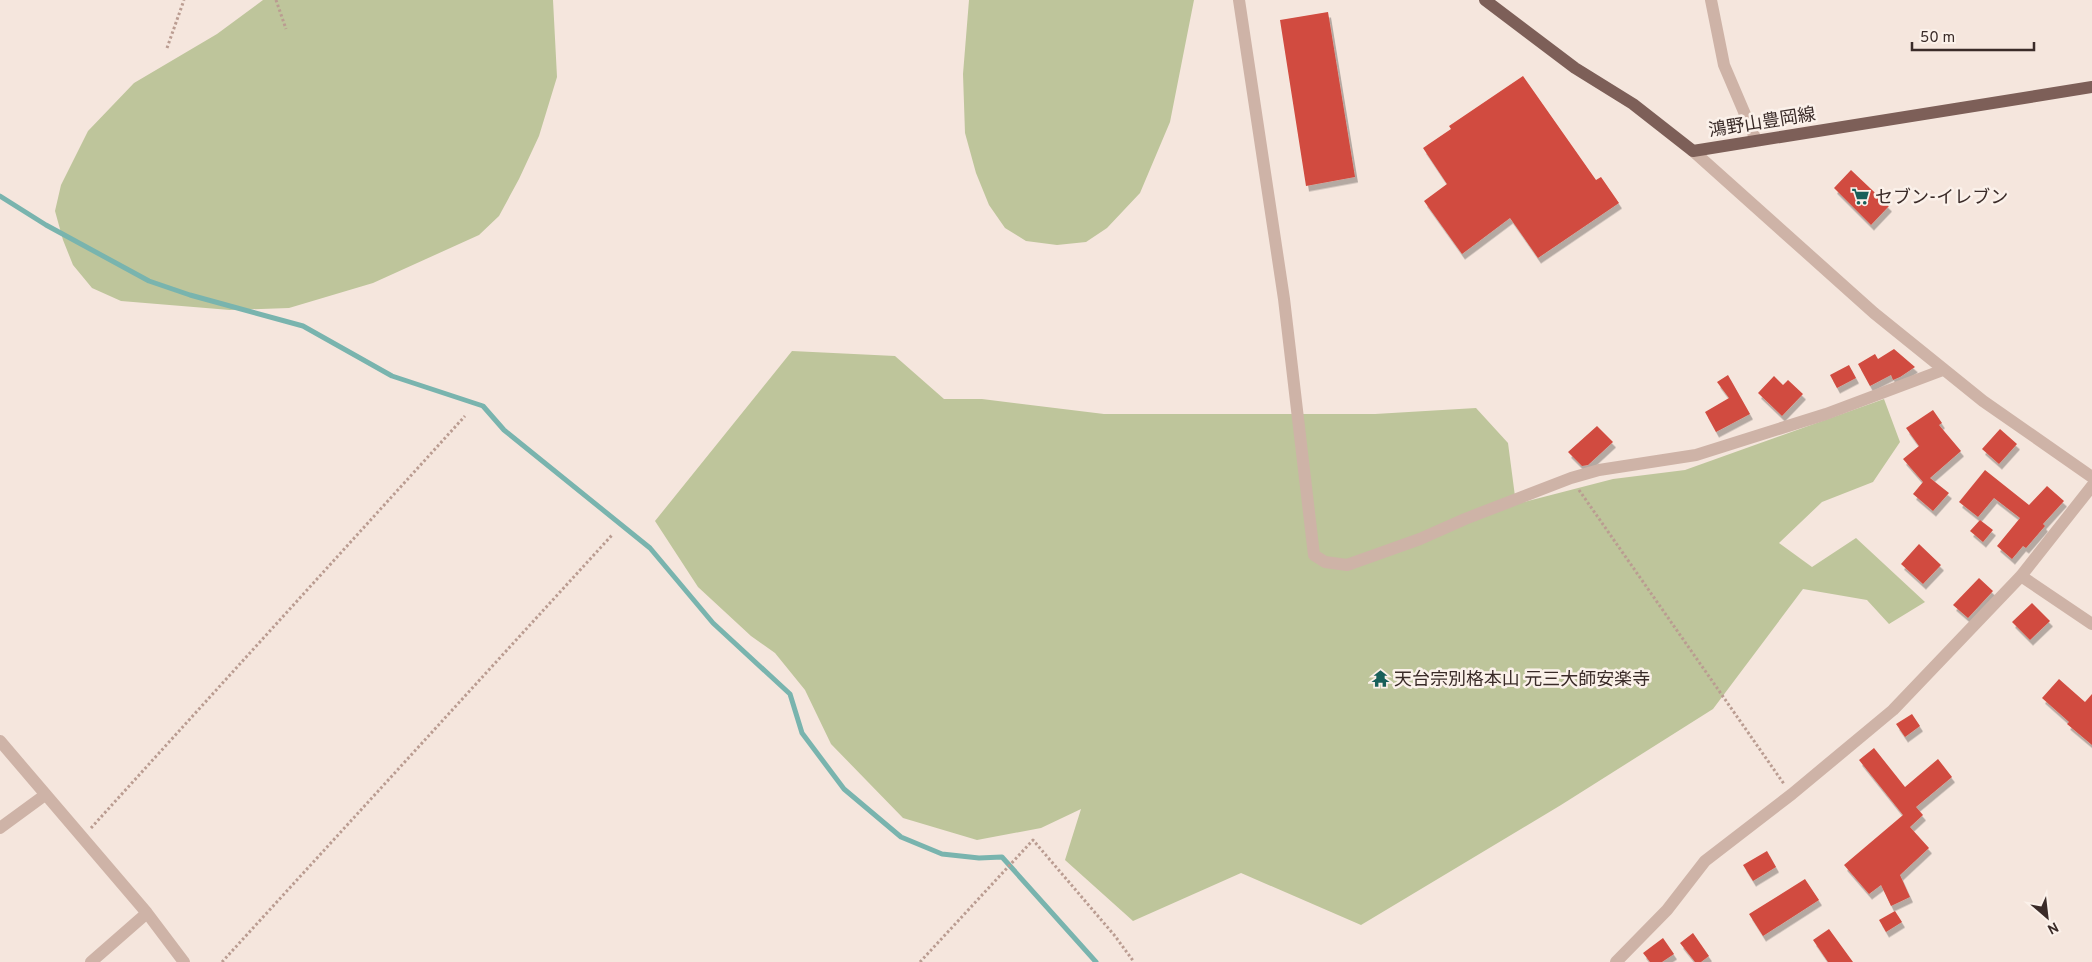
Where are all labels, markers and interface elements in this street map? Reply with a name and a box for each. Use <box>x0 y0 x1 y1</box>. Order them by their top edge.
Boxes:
scale bar <box>1912 20 2034 52</box>
text: 50 m <box>1920 29 1955 48</box>
street label: 鴻野山豊岡線 <box>1707 104 1817 143</box>
supermarket icon: セブン-イレブン <box>1851 187 1871 207</box>
place label: セブン-イレブン <box>1875 187 2008 210</box>
temple icon: 天台宗別格本山 元三大師安楽寺 <box>1370 669 1390 689</box>
place label: 天台宗別格本山 元三大師安楽寺 <box>1394 669 1650 692</box>
north arrow <box>2022 892 2072 942</box>
text: N <box>2044 917 2061 937</box>

